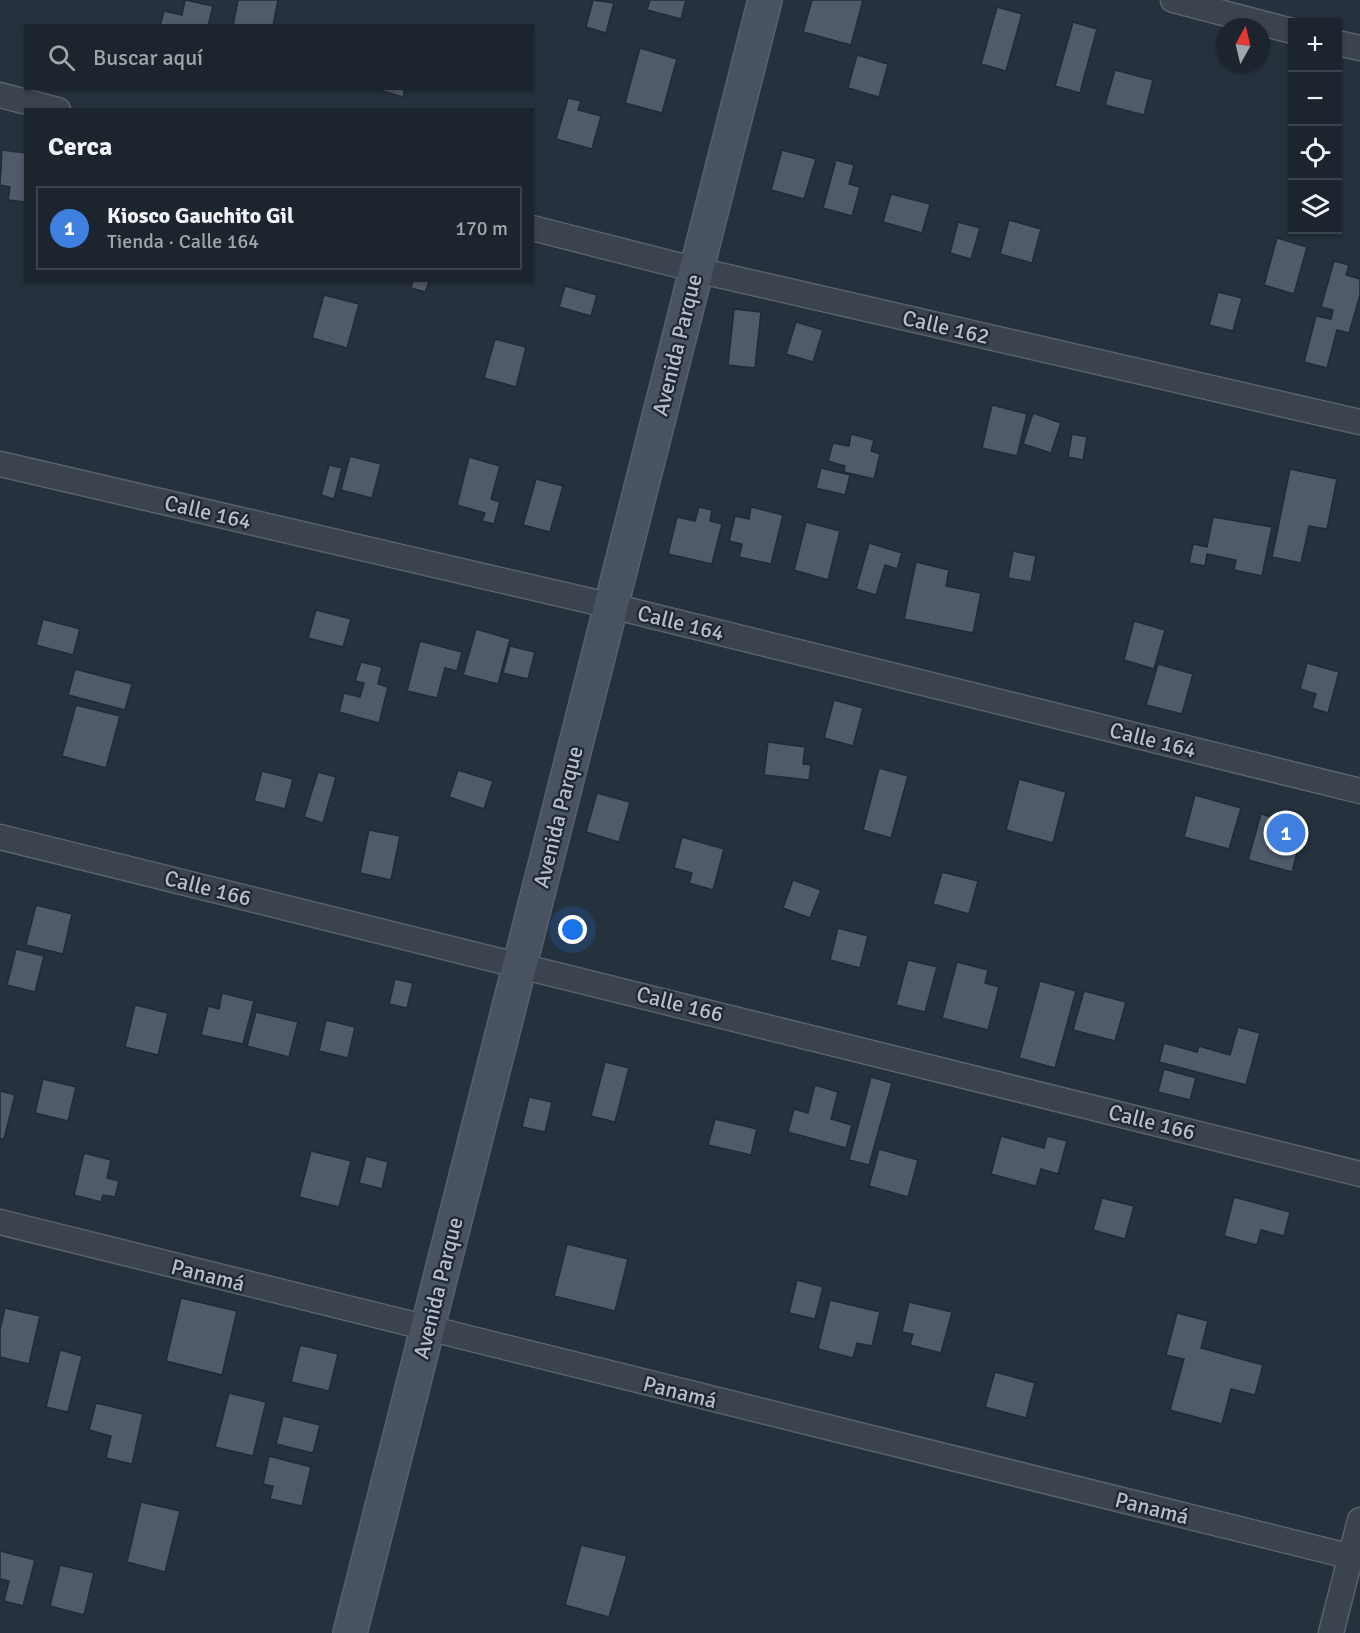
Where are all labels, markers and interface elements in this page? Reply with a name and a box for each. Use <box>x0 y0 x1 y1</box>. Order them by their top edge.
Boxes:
north arrow <box>1216 18 1270 72</box>
map controls <box>1288 18 1342 234</box>
button: + <box>1288 18 1342 72</box>
search box <box>24 24 534 90</box>
icon: search <box>45 41 78 74</box>
text: Buscar aquí <box>93 44 203 71</box>
button: − <box>1288 72 1342 126</box>
button: locate <box>1288 126 1342 180</box>
text: Cerca <box>48 131 112 163</box>
button: layers <box>1288 180 1342 234</box>
text: Kiosco Gauchito Gil <box>107 202 294 229</box>
text: 1 <box>64 216 75 241</box>
text: 170 m <box>455 216 508 241</box>
text: Tienda · Calle 164 <box>107 229 259 254</box>
street label: Avenida Parque <box>646 271 708 419</box>
street label: Calle 162 <box>900 304 992 350</box>
street label: Calle 164 <box>162 489 254 535</box>
street label: Calle 164 <box>635 599 727 647</box>
street label: Calle 164 <box>1107 716 1199 764</box>
street label: Avenida Parque <box>527 743 589 891</box>
pin: 1 <box>1266 810 1306 856</box>
street label: Calle 166 <box>162 864 254 912</box>
your location <box>558 915 587 944</box>
street label: Calle 166 <box>634 980 726 1028</box>
street label: Calle 166 <box>1106 1098 1198 1146</box>
street label: Avenida Parque <box>407 1214 469 1362</box>
street label: Panamá <box>168 1253 248 1297</box>
street label: Panamá <box>640 1370 720 1414</box>
street label: Panamá <box>1112 1486 1192 1530</box>

